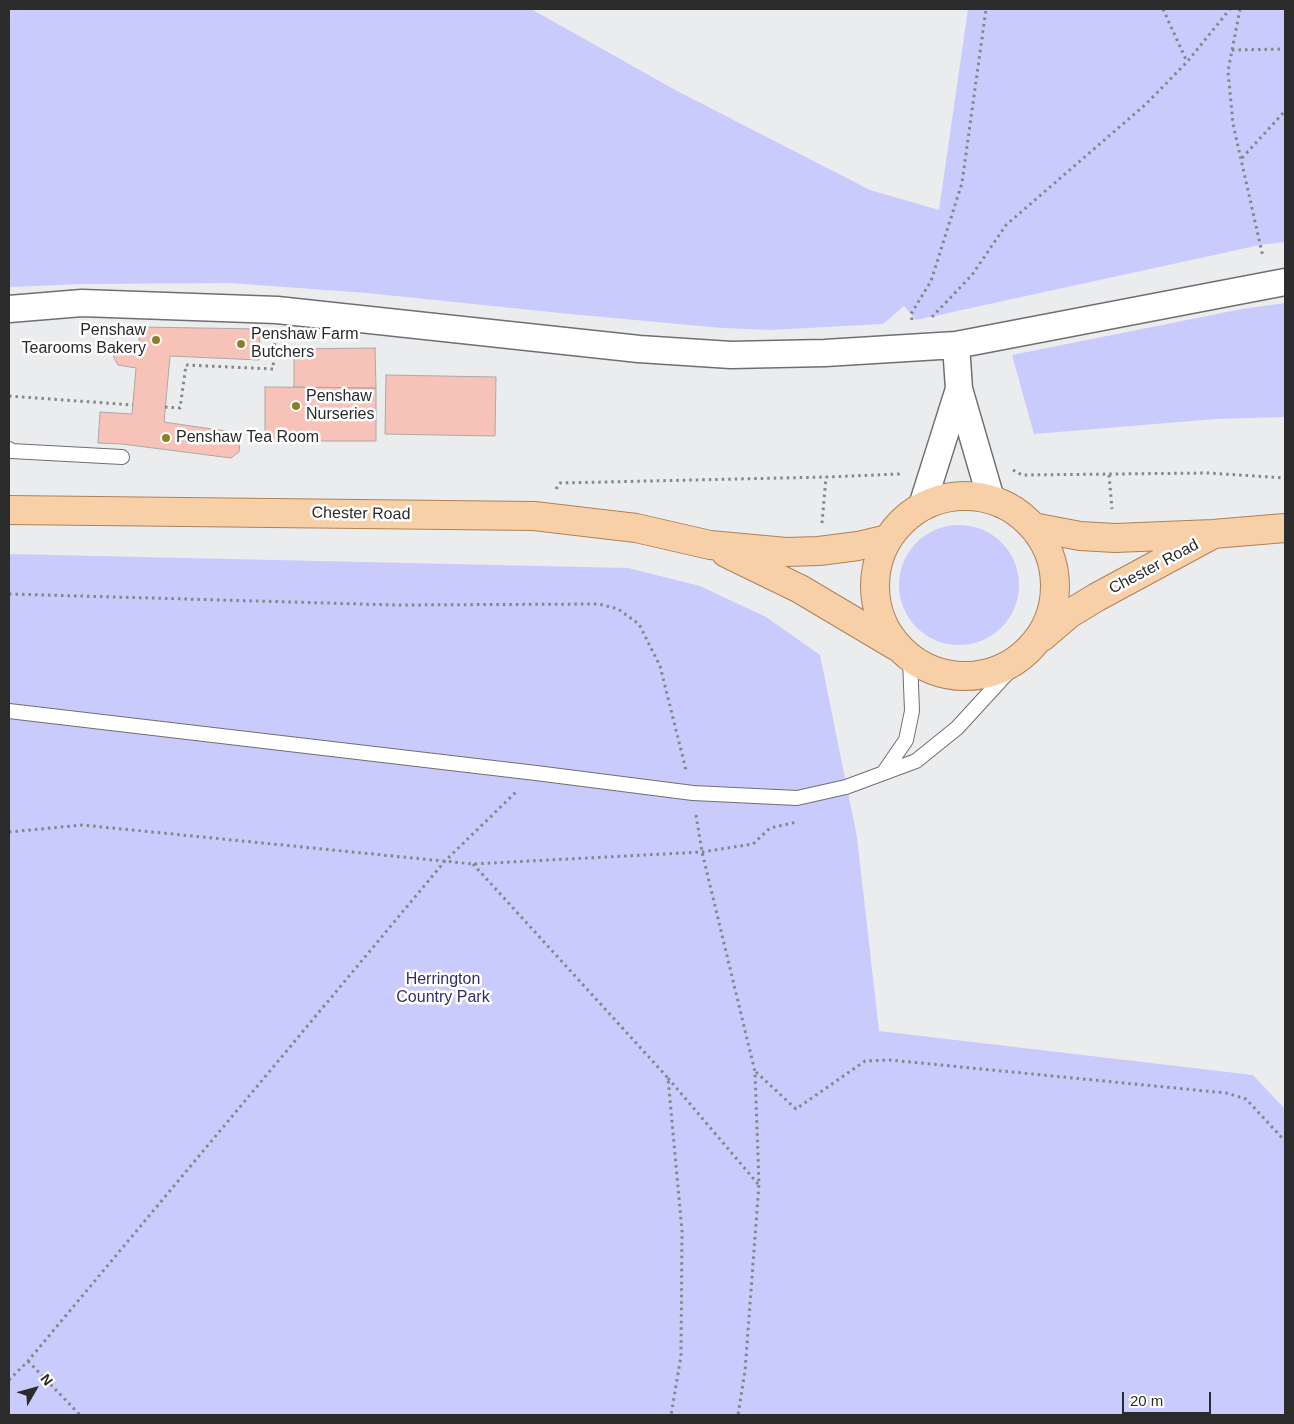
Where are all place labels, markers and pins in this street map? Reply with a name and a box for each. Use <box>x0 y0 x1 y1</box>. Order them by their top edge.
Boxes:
place label: Penshaw Tearooms Bakery <box>22 321 146 359</box>
place label: Penshaw Farm Butchers <box>251 325 359 363</box>
marker: Penshaw Tearooms Bakery <box>150 334 162 346</box>
marker: Penshaw Farm Butchers <box>235 338 247 350</box>
place label: Penshaw Nurseries <box>306 387 374 425</box>
marker: Penshaw Nurseries <box>290 400 302 412</box>
place label: Penshaw Tea Room <box>176 428 319 448</box>
marker: Penshaw Tea Room <box>160 432 172 444</box>

